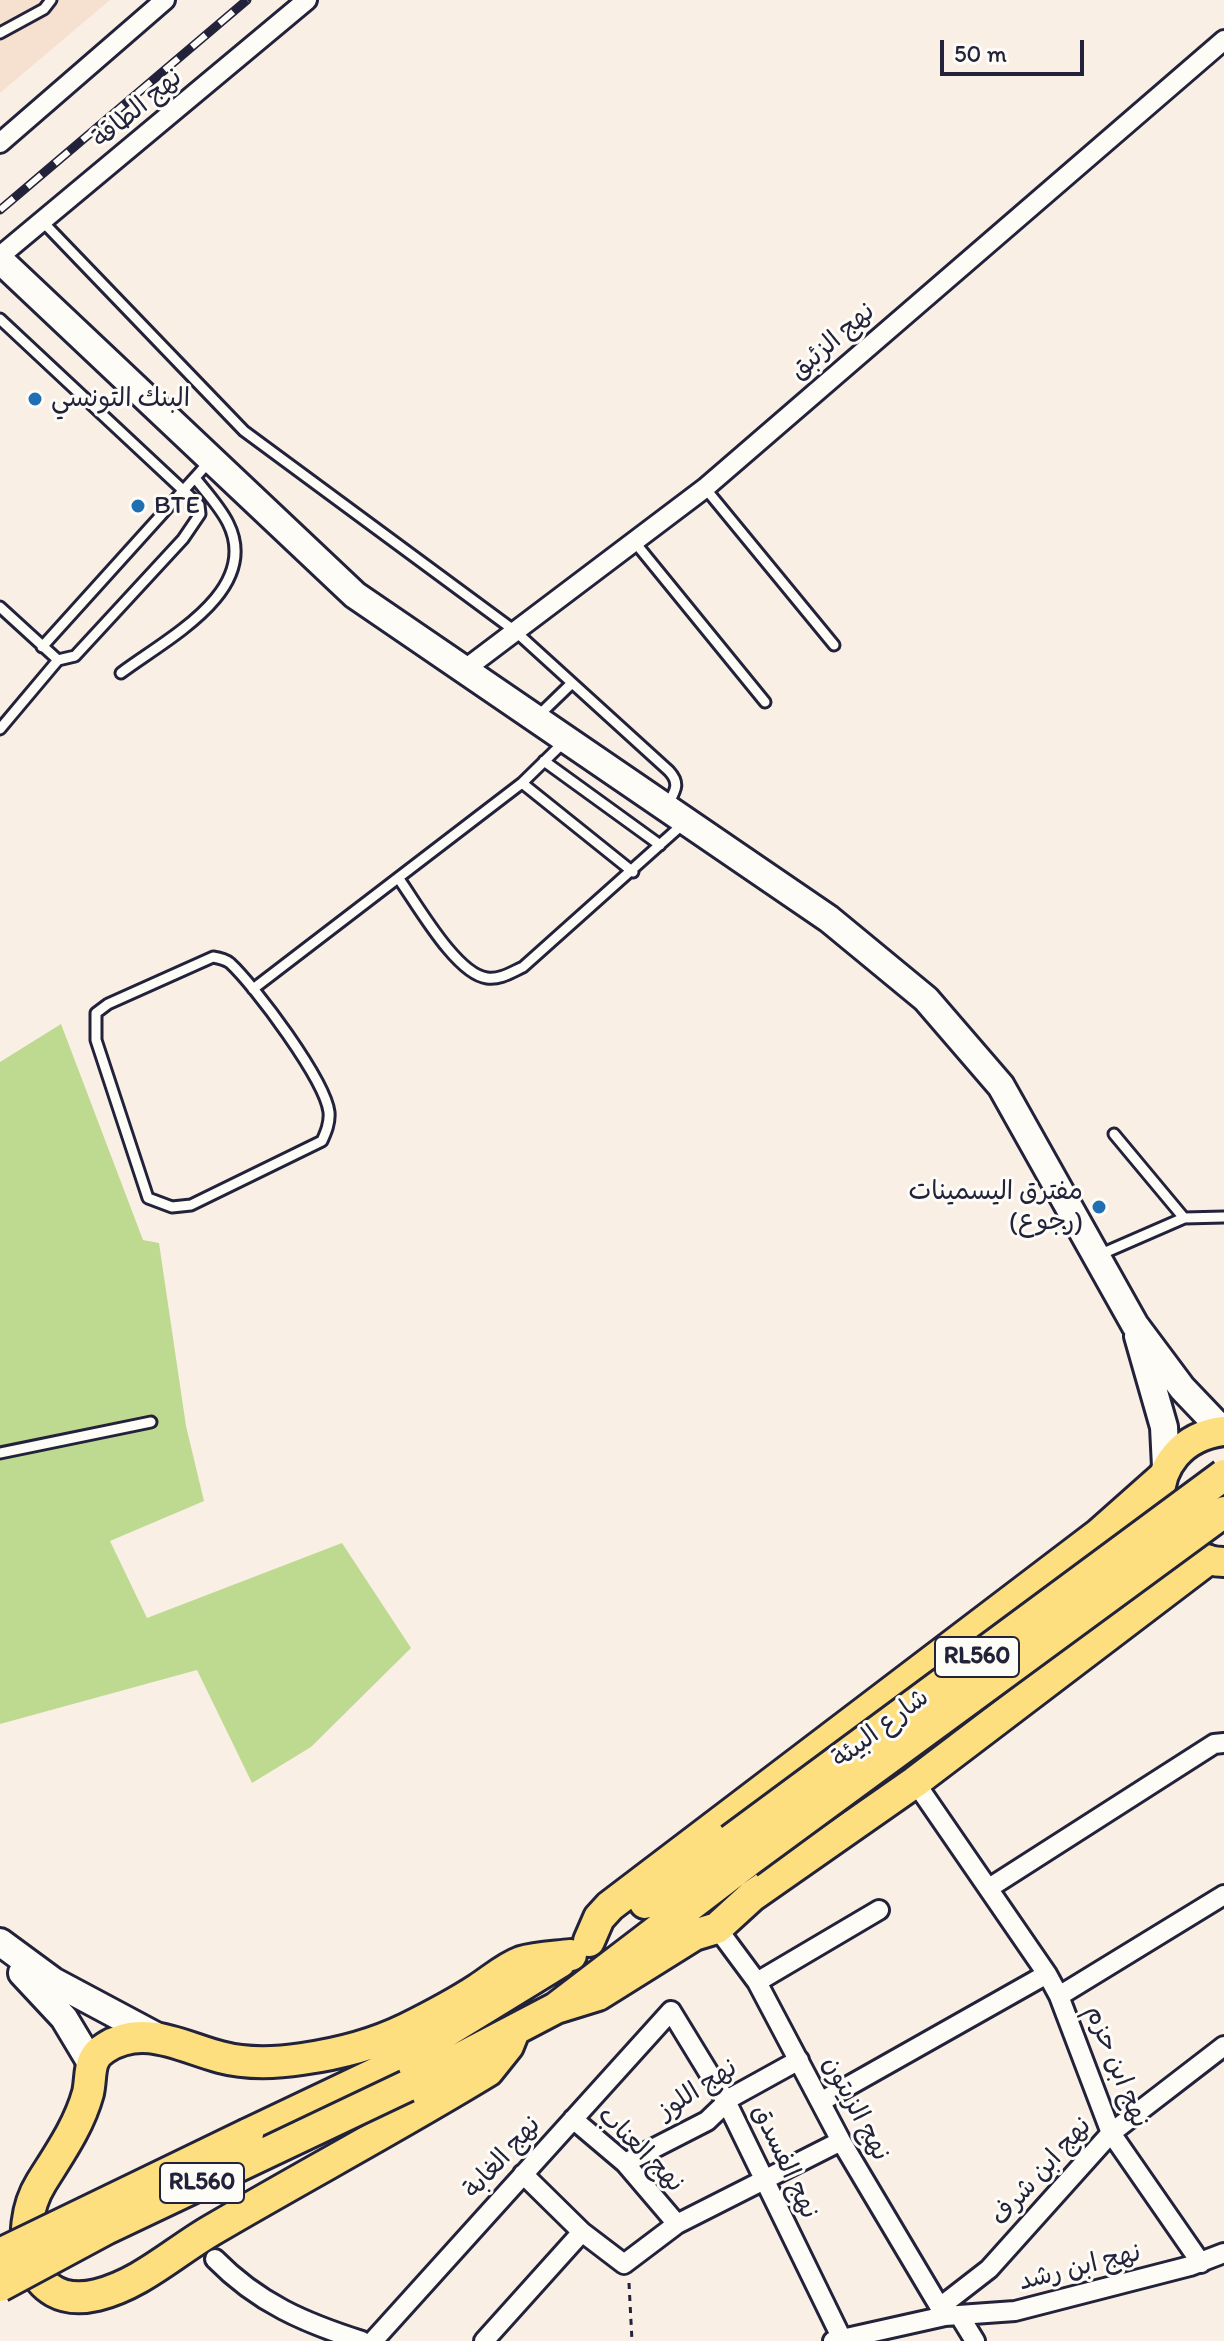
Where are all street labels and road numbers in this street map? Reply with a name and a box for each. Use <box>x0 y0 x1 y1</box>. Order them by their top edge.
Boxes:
street label: نهج الطاقة <box>87 62 189 156</box>
street label: نهج الزئبق <box>784 297 882 387</box>
road number: RL560 <box>935 1637 1019 1677</box>
street label: شارع البيئة <box>826 1683 936 1775</box>
street label: نهج ابن حزم <box>1077 2001 1155 2133</box>
street label: نهج الزيتون <box>814 2051 896 2167</box>
street label: نهج اللوز <box>652 2053 744 2127</box>
street label: نهج العناب <box>590 2100 690 2200</box>
street label: نهج الفسدق <box>744 2100 824 2224</box>
street label: نهج الغابة <box>458 2110 548 2206</box>
street label: نهج ابن شرف <box>985 2111 1099 2233</box>
road number: RL560 <box>160 2163 244 2203</box>
street label: نهج ابن رشد <box>1016 2238 1144 2298</box>

